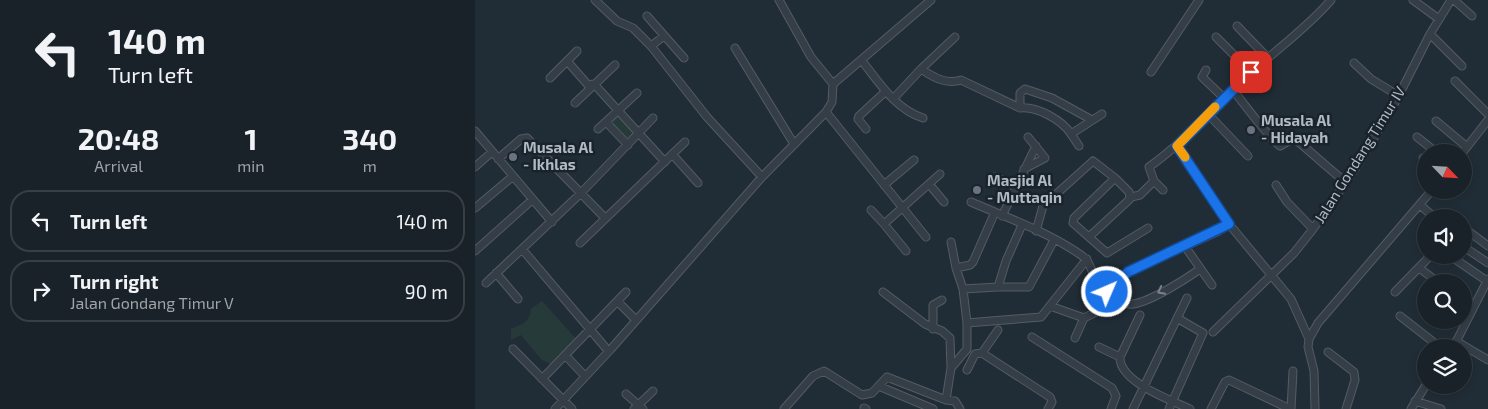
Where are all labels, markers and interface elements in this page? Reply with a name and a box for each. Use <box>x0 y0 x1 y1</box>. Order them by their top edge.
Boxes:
text: 140 m <box>108 19 206 61</box>
icon: left <box>25 20 90 85</box>
pin <box>1230 51 1272 93</box>
icon: arrive <box>1237 58 1265 86</box>
text: Turn left <box>108 61 193 87</box>
street label: Jalan Gondang Timur IV <box>1310 83 1409 226</box>
place label: Musala Al - Hidayah <box>1261 111 1331 147</box>
text: 20:48 <box>78 120 160 156</box>
text: 1 <box>244 120 257 156</box>
text: 340 <box>342 120 397 156</box>
marker: Musala Al - Hidayah <box>1245 124 1257 136</box>
place label: Musala Al - Ikhlas <box>523 138 593 173</box>
north arrow <box>1417 144 1473 199</box>
map controls <box>1417 144 1472 394</box>
marker: Musala Al - Ikhlas <box>507 151 519 163</box>
text: Arrival <box>94 156 143 175</box>
text: min <box>237 156 265 175</box>
text: m <box>363 156 377 175</box>
place label: Masjid Al - Muttaqin <box>987 171 1062 206</box>
marker: Masjid Al - Muttaqin <box>971 184 983 196</box>
icon: left <box>27 207 55 235</box>
button: sound <box>1417 209 1472 264</box>
text: Turn left <box>70 210 147 233</box>
text: 140 m <box>396 210 448 233</box>
position arrow <box>1080 265 1132 317</box>
text: Turn right <box>70 270 158 293</box>
button: search <box>1417 274 1472 329</box>
icon: right <box>27 277 55 305</box>
text: 90 m <box>405 280 448 303</box>
one-way arrow <box>1157 285 1166 295</box>
text: Jalan Gondang Timur V <box>70 293 234 312</box>
button: layers <box>1417 339 1472 394</box>

